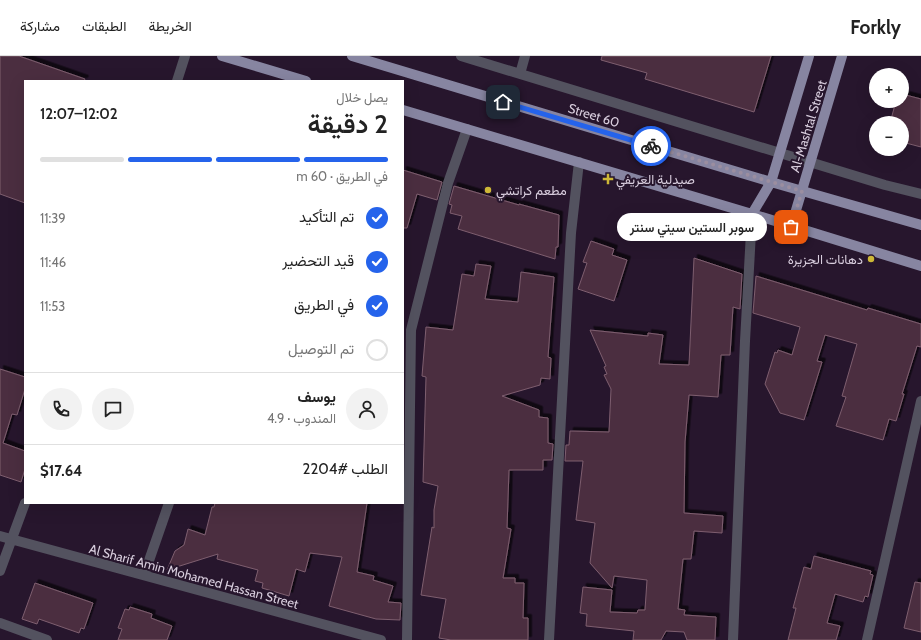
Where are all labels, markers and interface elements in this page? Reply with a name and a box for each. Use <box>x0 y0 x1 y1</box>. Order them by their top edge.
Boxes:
text: Forkly <box>850 16 901 39</box>
text: مشاركة <box>20 17 60 35</box>
text: الطبقات <box>82 17 126 35</box>
text: الخريطة <box>148 17 192 35</box>
map controls <box>869 68 909 156</box>
button: + <box>869 68 909 108</box>
street label: Al-Mashtal Street <box>786 77 830 174</box>
pin <box>486 85 520 119</box>
text: يصل خلال <box>336 89 388 105</box>
icon: home <box>492 91 514 113</box>
street label: Street 60 <box>566 100 622 130</box>
text: 12:02–12:07 <box>40 105 118 123</box>
text: 2 دقيقة <box>307 108 388 140</box>
button: − <box>869 116 909 156</box>
courier <box>631 126 671 166</box>
icon: bike <box>640 135 662 157</box>
text: في الطريق · 60 m <box>296 168 388 184</box>
place label: صيدلية العريفي <box>616 171 695 190</box>
marker: صيدلية العريفي <box>603 174 613 184</box>
place label: مطعم كراتشي <box>496 182 567 201</box>
marker: مطعم كراتشي <box>483 185 493 195</box>
icon: check <box>366 207 388 229</box>
text: تم التأكيد <box>299 208 354 226</box>
text: 11:39 <box>40 210 66 226</box>
pin <box>774 210 808 244</box>
callout: سوبر الستين سيتي سنتر <box>617 213 767 241</box>
icon: bag <box>780 216 802 238</box>
text: سوبر الستين سيتي سنتر <box>630 219 754 235</box>
icon: check <box>366 251 388 273</box>
place label: دهانات الجزيرة <box>788 251 863 268</box>
text: قيد التحضير <box>282 252 354 270</box>
text: 11:46 <box>40 254 66 270</box>
marker: دهانات الجزيرة <box>866 254 876 264</box>
icon: check <box>366 295 388 317</box>
text: في الطريق <box>294 296 354 314</box>
text: 11:53 <box>40 298 65 314</box>
text: تم التوصيل <box>288 340 354 358</box>
button: phone <box>40 388 82 430</box>
button: chat <box>92 388 134 430</box>
text: يوسف <box>298 388 336 406</box>
button: person <box>346 388 388 430</box>
text: المندوب · 4.9 <box>267 410 336 426</box>
text: الطلب #2204 <box>303 460 388 478</box>
text: $17.64 <box>40 462 82 480</box>
street label: Al Sharif Amin Mohamed Hassan Street <box>88 540 301 612</box>

